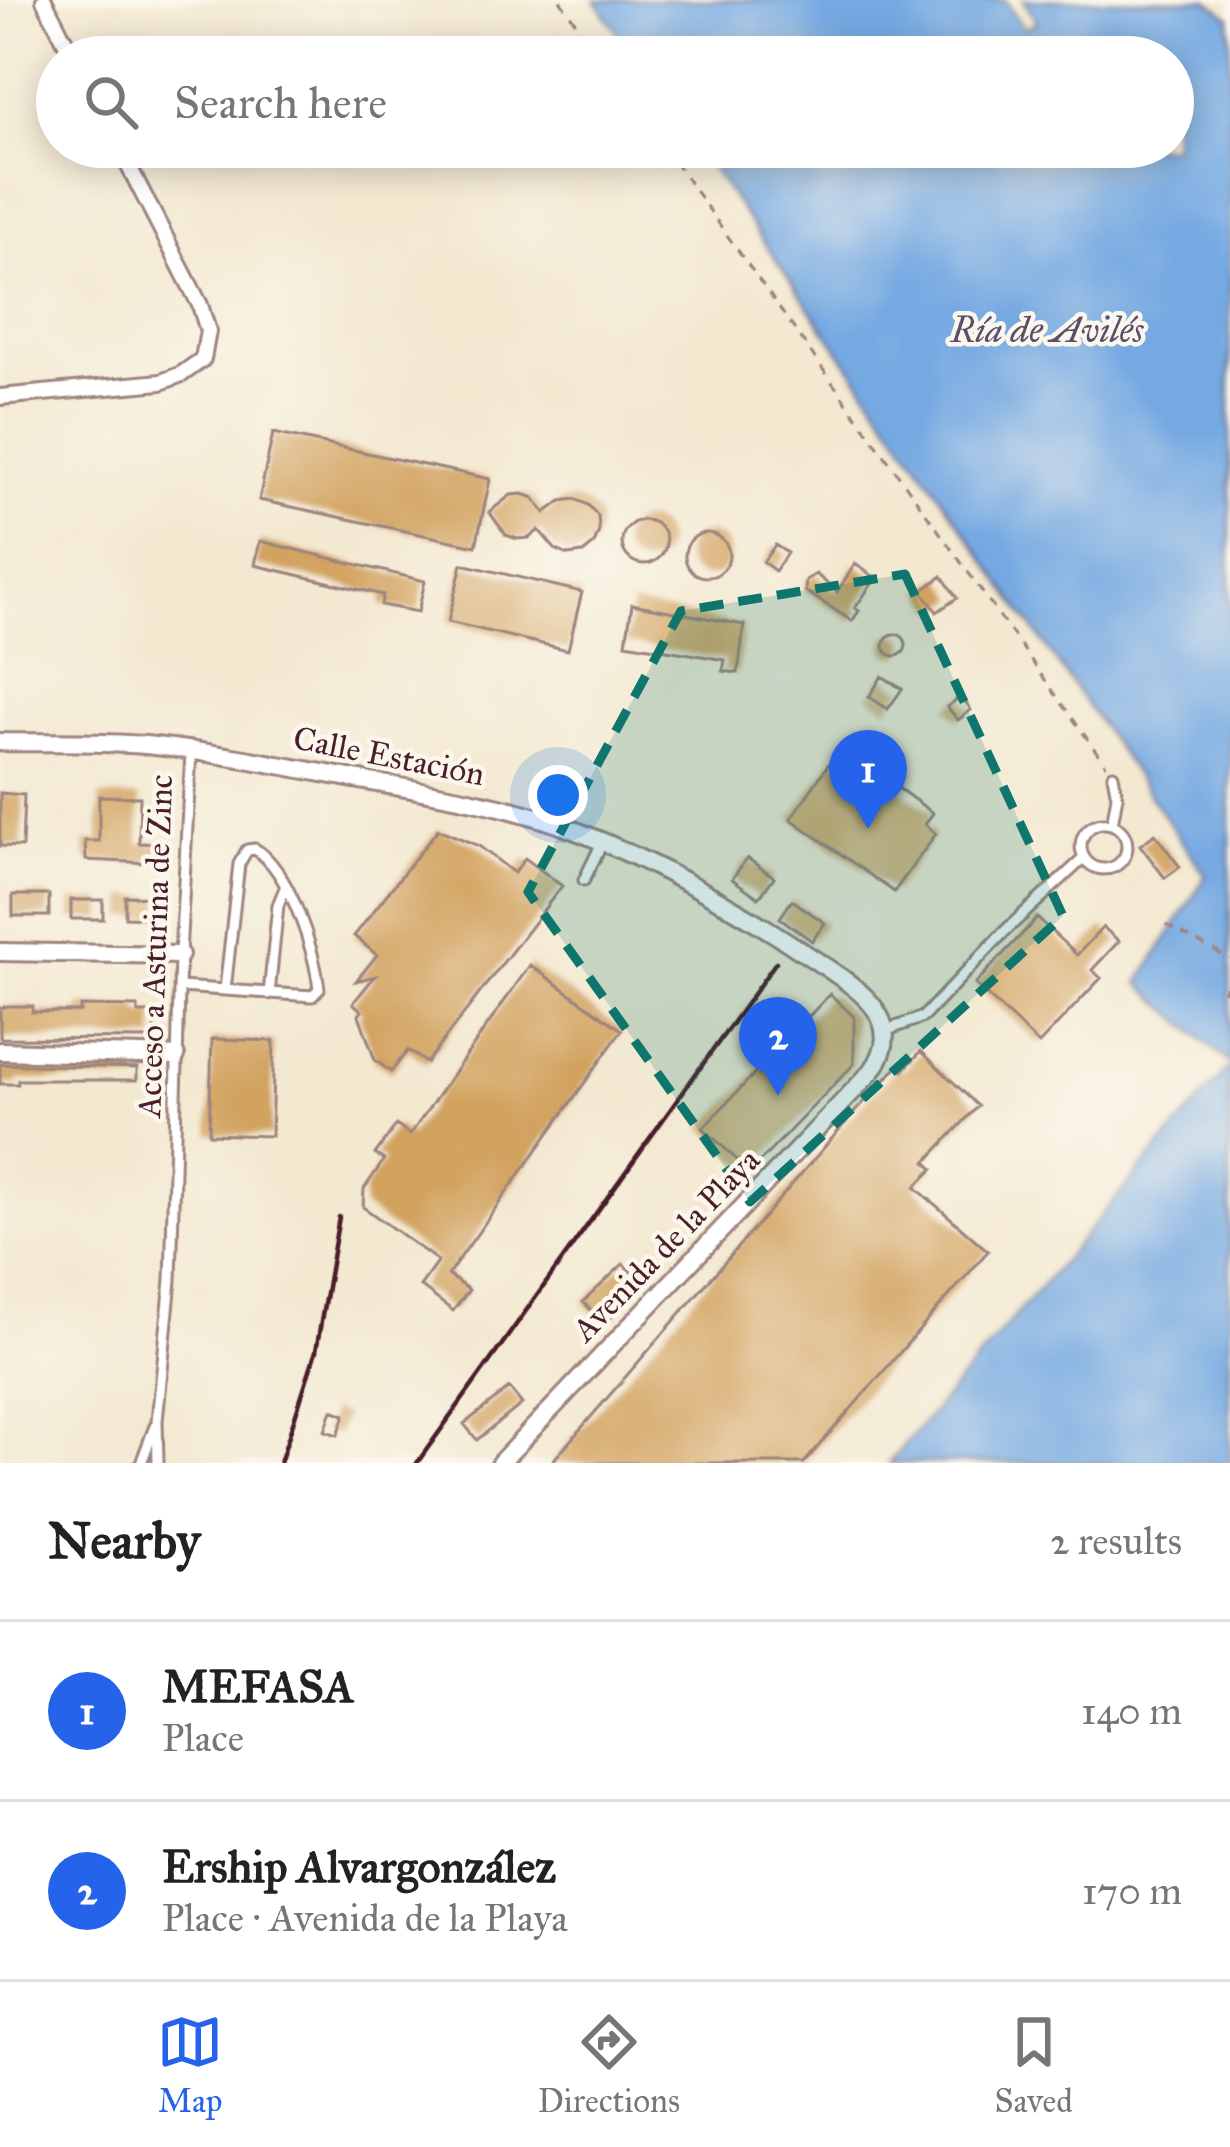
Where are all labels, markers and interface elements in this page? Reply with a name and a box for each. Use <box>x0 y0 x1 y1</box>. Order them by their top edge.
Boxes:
search box <box>36 36 1194 168</box>
icon: search <box>78 69 144 135</box>
text: Search here <box>174 75 387 130</box>
water label: Ría de Avilés <box>949 308 1144 352</box>
street label: Calle Estación <box>290 718 488 794</box>
pin: 1 <box>829 730 907 829</box>
your location <box>528 765 588 825</box>
street label: Acceso a Asturina de Zinc <box>129 774 181 1120</box>
pin: 2 <box>739 997 817 1096</box>
street label: Avenida de la Playa <box>563 1140 768 1351</box>
text: Nearby <box>48 1510 200 1572</box>
text: 2 results <box>1050 1517 1182 1565</box>
text: MEFASA <box>162 1659 354 1714</box>
text: 1 <box>79 1687 95 1735</box>
text: 140 m <box>1081 1687 1182 1735</box>
text: Place <box>162 1714 244 1762</box>
text: Ership Alvargonzález <box>162 1839 556 1894</box>
text: 2 <box>77 1867 97 1915</box>
text: 170 m <box>1082 1867 1182 1915</box>
text: Place · Avenida de la Playa <box>162 1894 568 1942</box>
tab: Map <box>157 2009 223 2121</box>
tab: Directions <box>538 2009 680 2121</box>
tab: Saved <box>994 2009 1073 2121</box>

